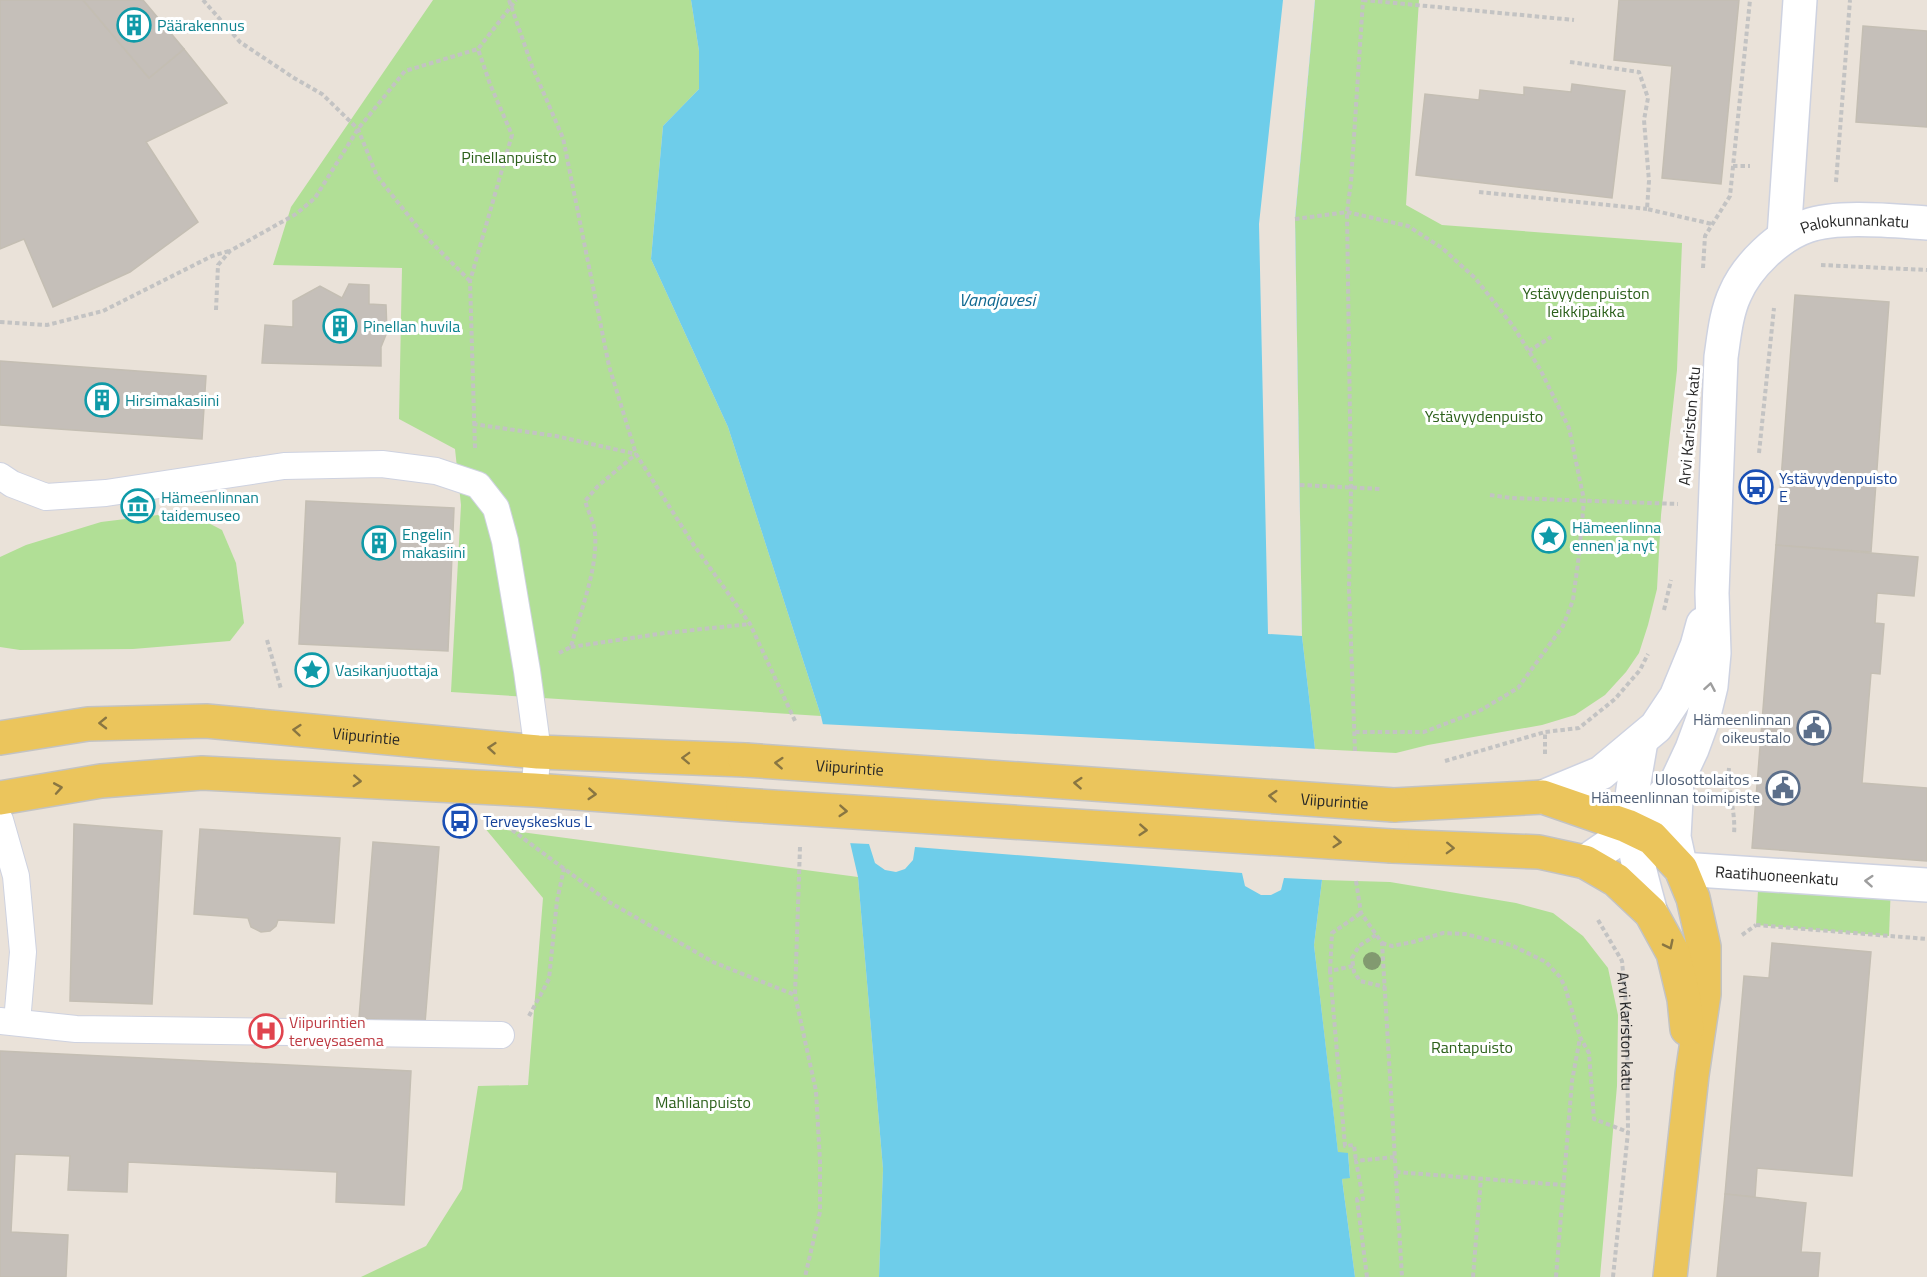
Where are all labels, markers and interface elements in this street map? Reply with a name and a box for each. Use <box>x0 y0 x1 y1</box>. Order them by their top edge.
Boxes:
building icon: Päärakennus <box>116 7 152 43</box>
place label: Päärakennus <box>157 13 245 37</box>
park label: Pinellanpuisto <box>461 145 557 169</box>
street label: Palokunnankatu <box>1796 208 1910 240</box>
park label: Ystävyydenpuiston leikkipaikka <box>1522 281 1650 323</box>
water label: Vanajavesi <box>959 286 1038 313</box>
building icon: Pinellan huvila <box>322 308 358 344</box>
place label: Pinellan huvila <box>363 314 460 338</box>
street label: Arvi Kariston katu <box>1672 366 1706 486</box>
building icon: Hirsimakasiini <box>84 382 120 418</box>
place label: Hirsimakasiini <box>125 388 219 412</box>
park label: Ystävyydenpuisto <box>1425 404 1543 428</box>
place label: Ystävyydenpuisto E <box>1779 466 1898 508</box>
bus stop icon: Ystävyydenpuisto E <box>1738 469 1774 505</box>
place label: Hämeenlinnan taidemuseo <box>161 485 259 527</box>
museum icon: Hämeenlinnan taidemuseo <box>120 488 156 524</box>
place label: Hämeenlinna ennen ja nyt <box>1572 515 1661 557</box>
place icon: Hämeenlinna ennen ja nyt <box>1531 518 1567 554</box>
place label: Engelin makasiini <box>402 522 466 564</box>
building icon: Engelin makasiini <box>361 525 397 561</box>
place icon: Vasikanjuottaja <box>294 652 330 688</box>
place label: Vasikanjuottaja <box>335 658 438 682</box>
one-way arrow <box>1703 682 1716 692</box>
place label: Hämeenlinnan oikeustalo <box>1693 707 1791 749</box>
public building icon: Hämeenlinnan oikeustalo <box>1796 710 1832 746</box>
one-way arrow <box>98 717 107 730</box>
street label: Viipurintie <box>331 721 401 751</box>
one-way arrow <box>293 724 302 737</box>
one-way arrow <box>487 742 496 755</box>
one-way arrow <box>682 752 691 765</box>
street label: Viipurintie <box>815 753 885 782</box>
one-way arrow <box>774 757 783 770</box>
place label: Ulosottolaitos - Hämeenlinnan toimipiste <box>1591 767 1760 809</box>
public building icon: Ulosottolaitos - Hämeenlinnan toimipiste <box>1765 770 1801 806</box>
one-way arrow <box>352 774 361 787</box>
one-way arrow <box>1074 777 1083 790</box>
one-way arrow <box>53 783 62 795</box>
one-way arrow <box>588 787 597 800</box>
street label: Viipurintie <box>1300 787 1369 815</box>
one-way arrow <box>1268 790 1277 803</box>
bus stop icon: Terveyskeskus L <box>442 803 478 839</box>
one-way arrow <box>839 805 848 818</box>
place label: Terveyskeskus L <box>483 809 592 833</box>
one-way arrow <box>1138 823 1147 836</box>
one-way arrow <box>1333 836 1342 849</box>
one-way arrow <box>1446 842 1455 855</box>
street label: Raatihuoneenkatu <box>1714 859 1839 891</box>
one-way arrow <box>1864 875 1873 888</box>
one-way arrow <box>1662 939 1673 950</box>
street label: Arvi Kariston katu <box>1611 971 1640 1091</box>
place label: Viipurintien terveysasema <box>289 1010 384 1052</box>
hospital icon: Viipurintien terveysasema <box>248 1013 284 1049</box>
park label: Rantapuisto <box>1431 1035 1513 1059</box>
park label: Mahlianpuisto <box>655 1090 751 1114</box>

